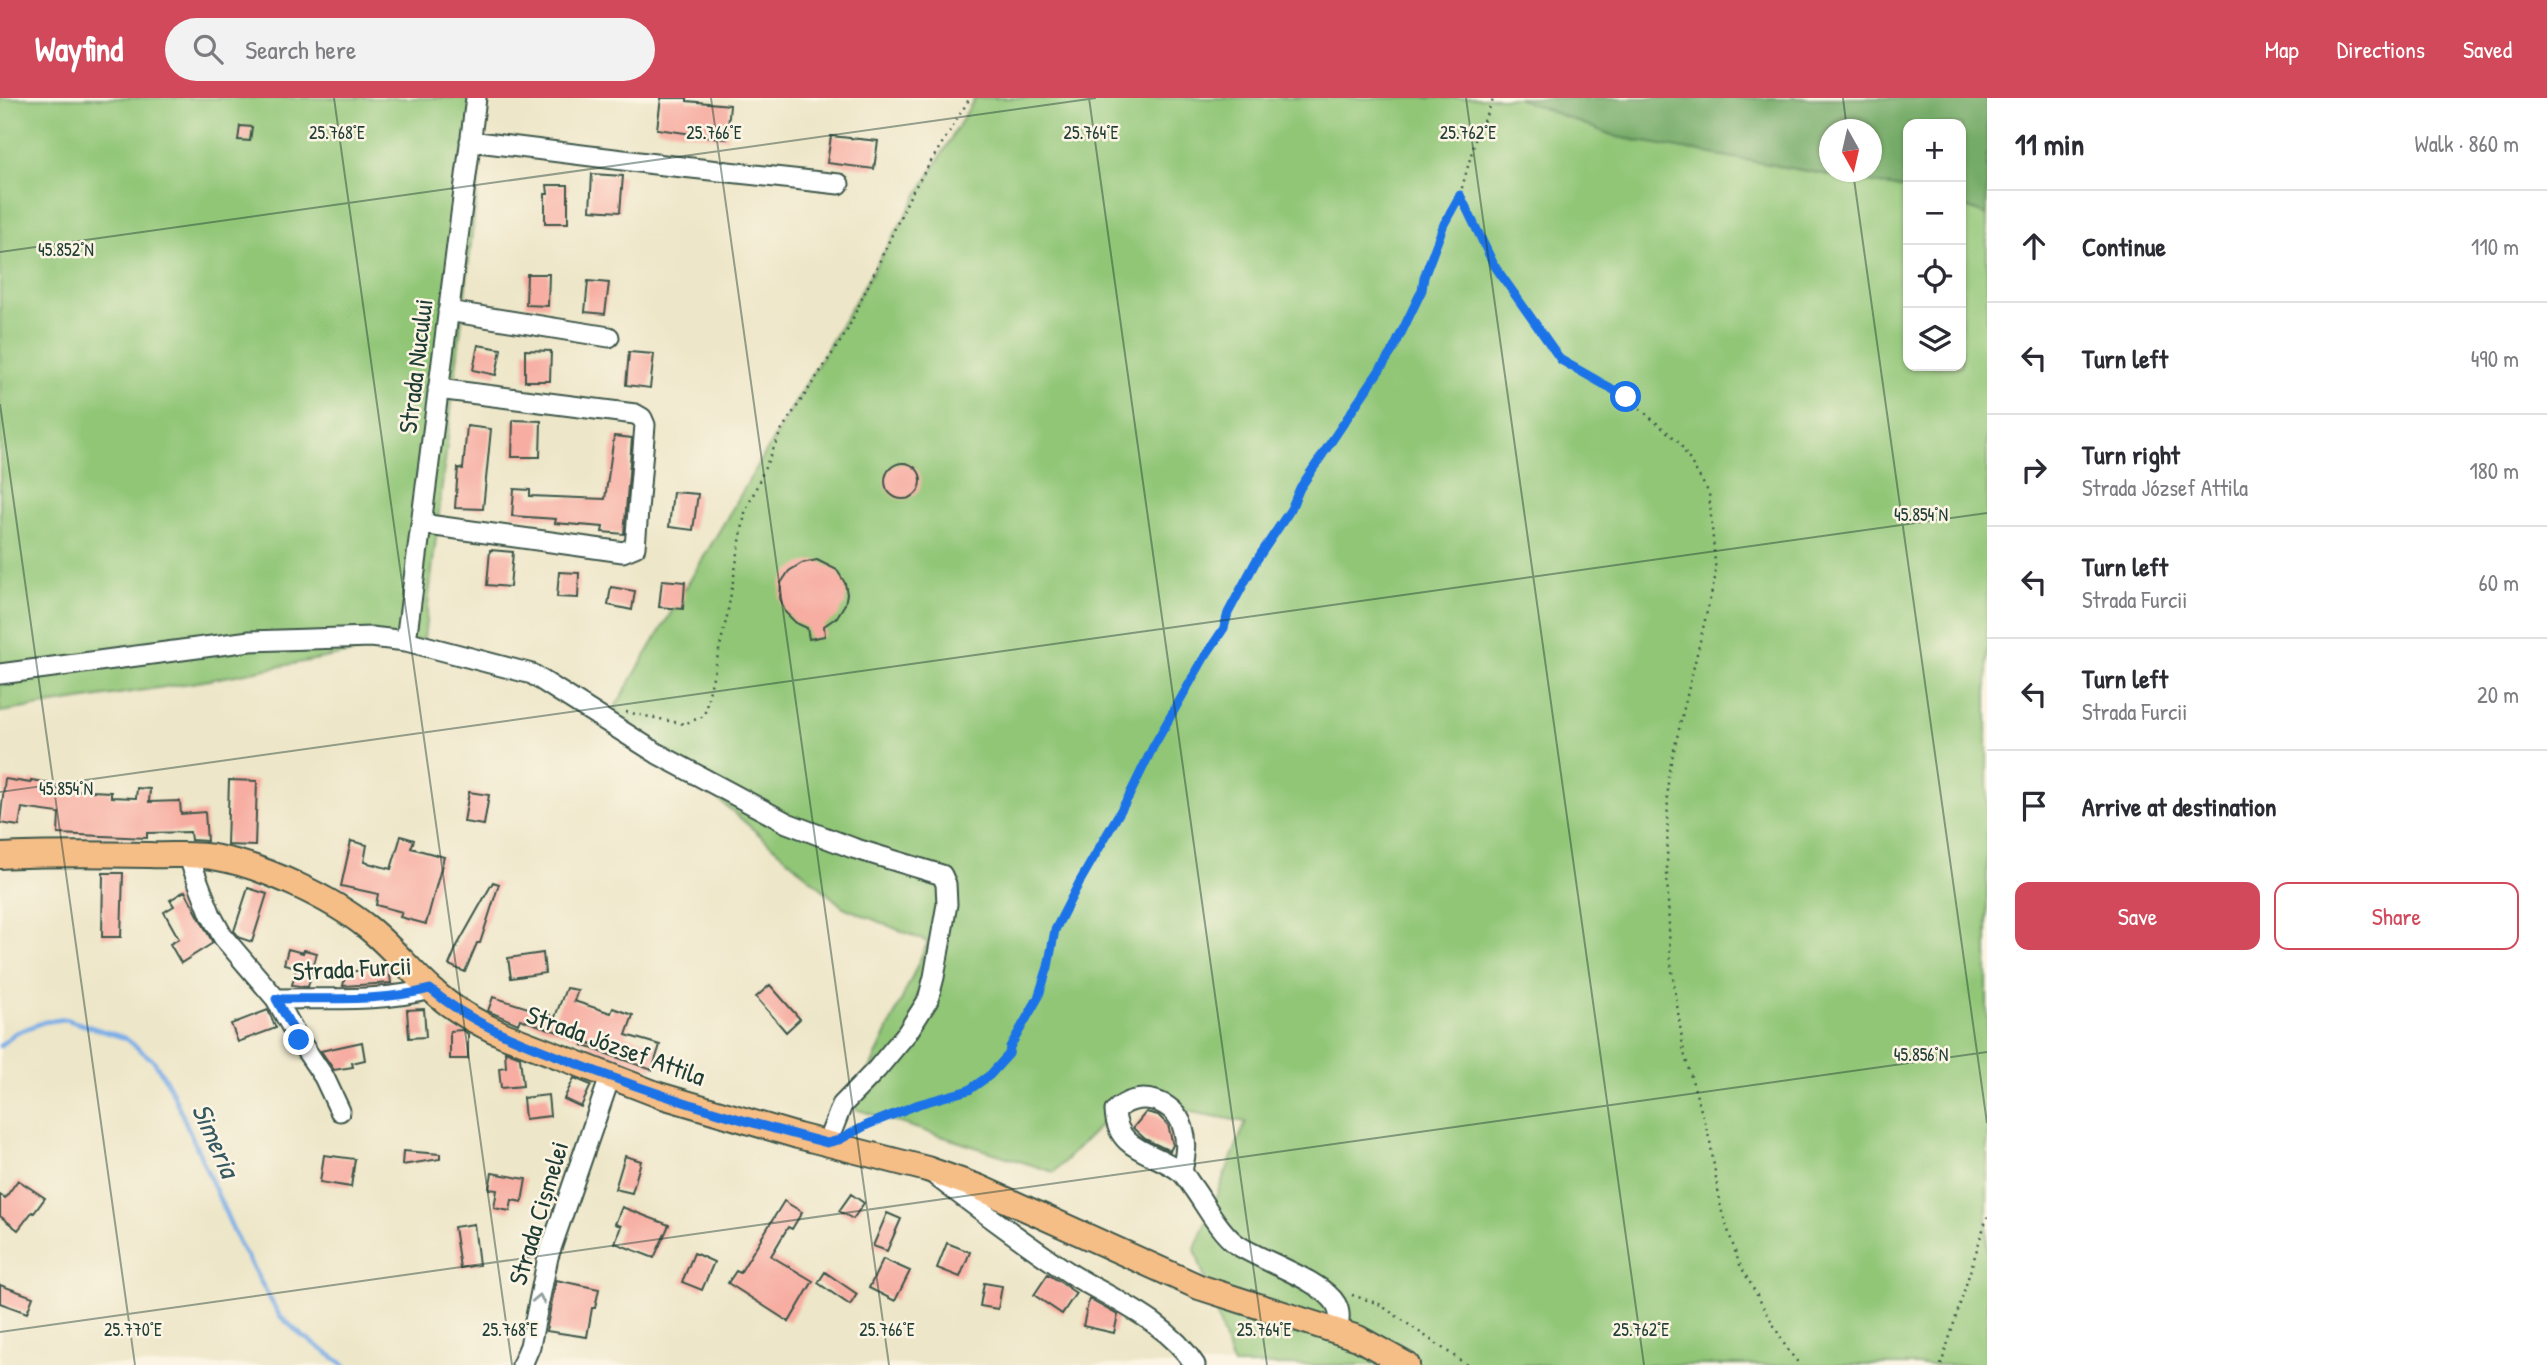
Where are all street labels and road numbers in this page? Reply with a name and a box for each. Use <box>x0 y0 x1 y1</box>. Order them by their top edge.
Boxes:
street label: Strada Nucului <box>389 297 441 435</box>
street label: Strada Furcii <box>292 947 412 989</box>
street label: Strada József Attila <box>522 996 710 1094</box>
street label: Strada Cișmelei <box>500 1137 576 1289</box>

